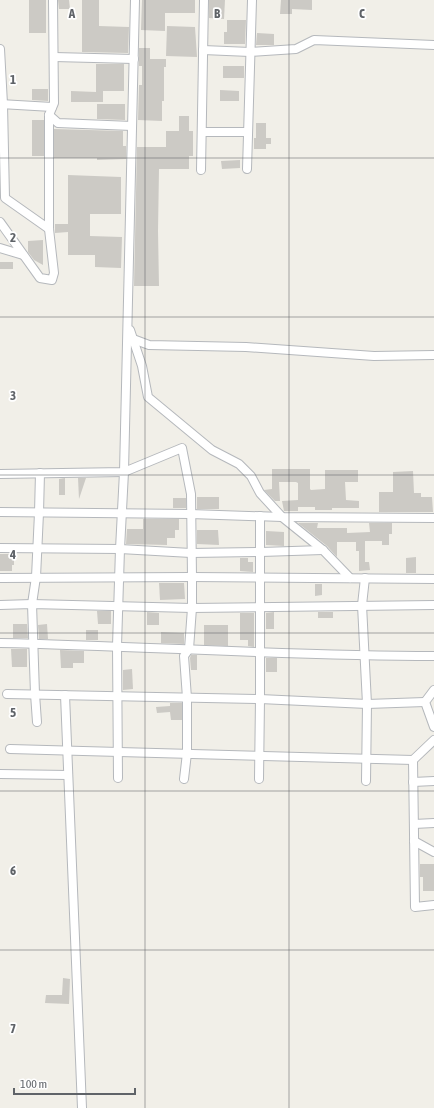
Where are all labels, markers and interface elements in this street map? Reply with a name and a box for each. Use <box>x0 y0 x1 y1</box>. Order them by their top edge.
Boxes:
text: A <box>68 6 76 21</box>
text: B <box>214 6 221 21</box>
text: C <box>359 6 365 21</box>
text: 1 <box>10 72 16 87</box>
text: 2 <box>10 230 16 245</box>
text: 3 <box>10 388 16 403</box>
text: 4 <box>9 547 16 562</box>
text: 5 <box>10 705 16 720</box>
text: 6 <box>10 863 16 878</box>
text: 7 <box>10 1021 16 1036</box>
scale bar <box>14 1070 135 1096</box>
text: 100 m <box>20 1077 47 1091</box>

